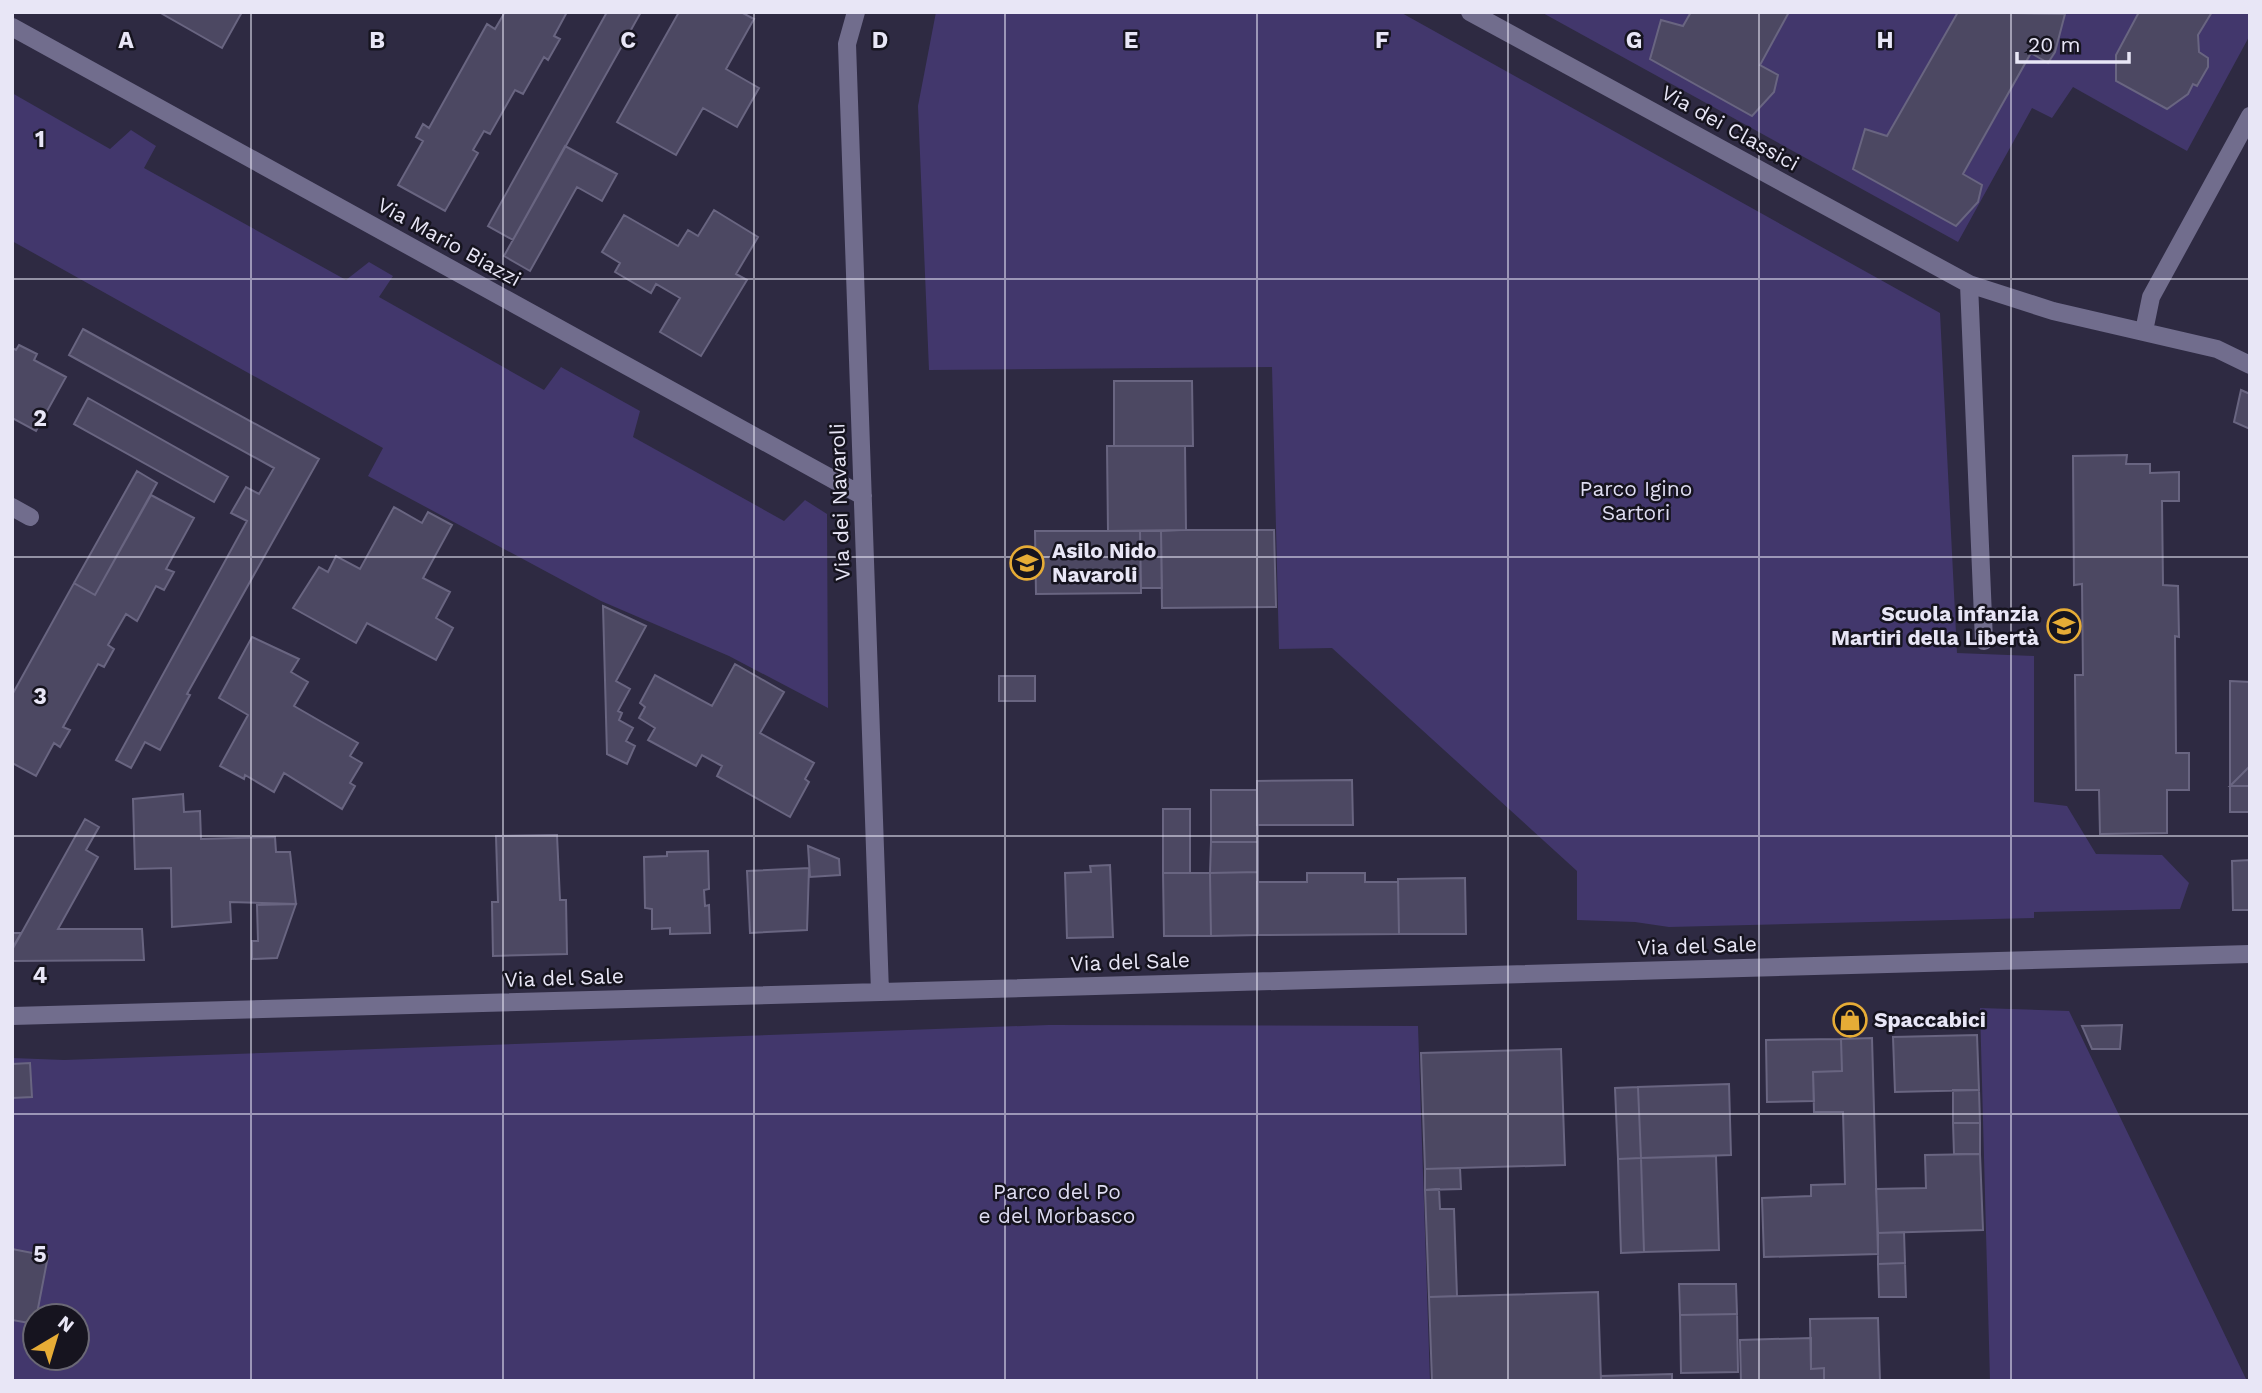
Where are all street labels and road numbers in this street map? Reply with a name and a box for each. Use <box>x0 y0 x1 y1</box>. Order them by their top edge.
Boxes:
street label: Via dei Classici <box>1657 79 1803 176</box>
street label: Via Mario Biazzi <box>373 192 526 291</box>
street label: Via dei Navaroli <box>824 423 855 581</box>
street label: Via del Sale <box>1637 931 1757 960</box>
street label: Via del Sale <box>1070 947 1190 976</box>
street label: Via del Sale <box>504 963 624 992</box>

